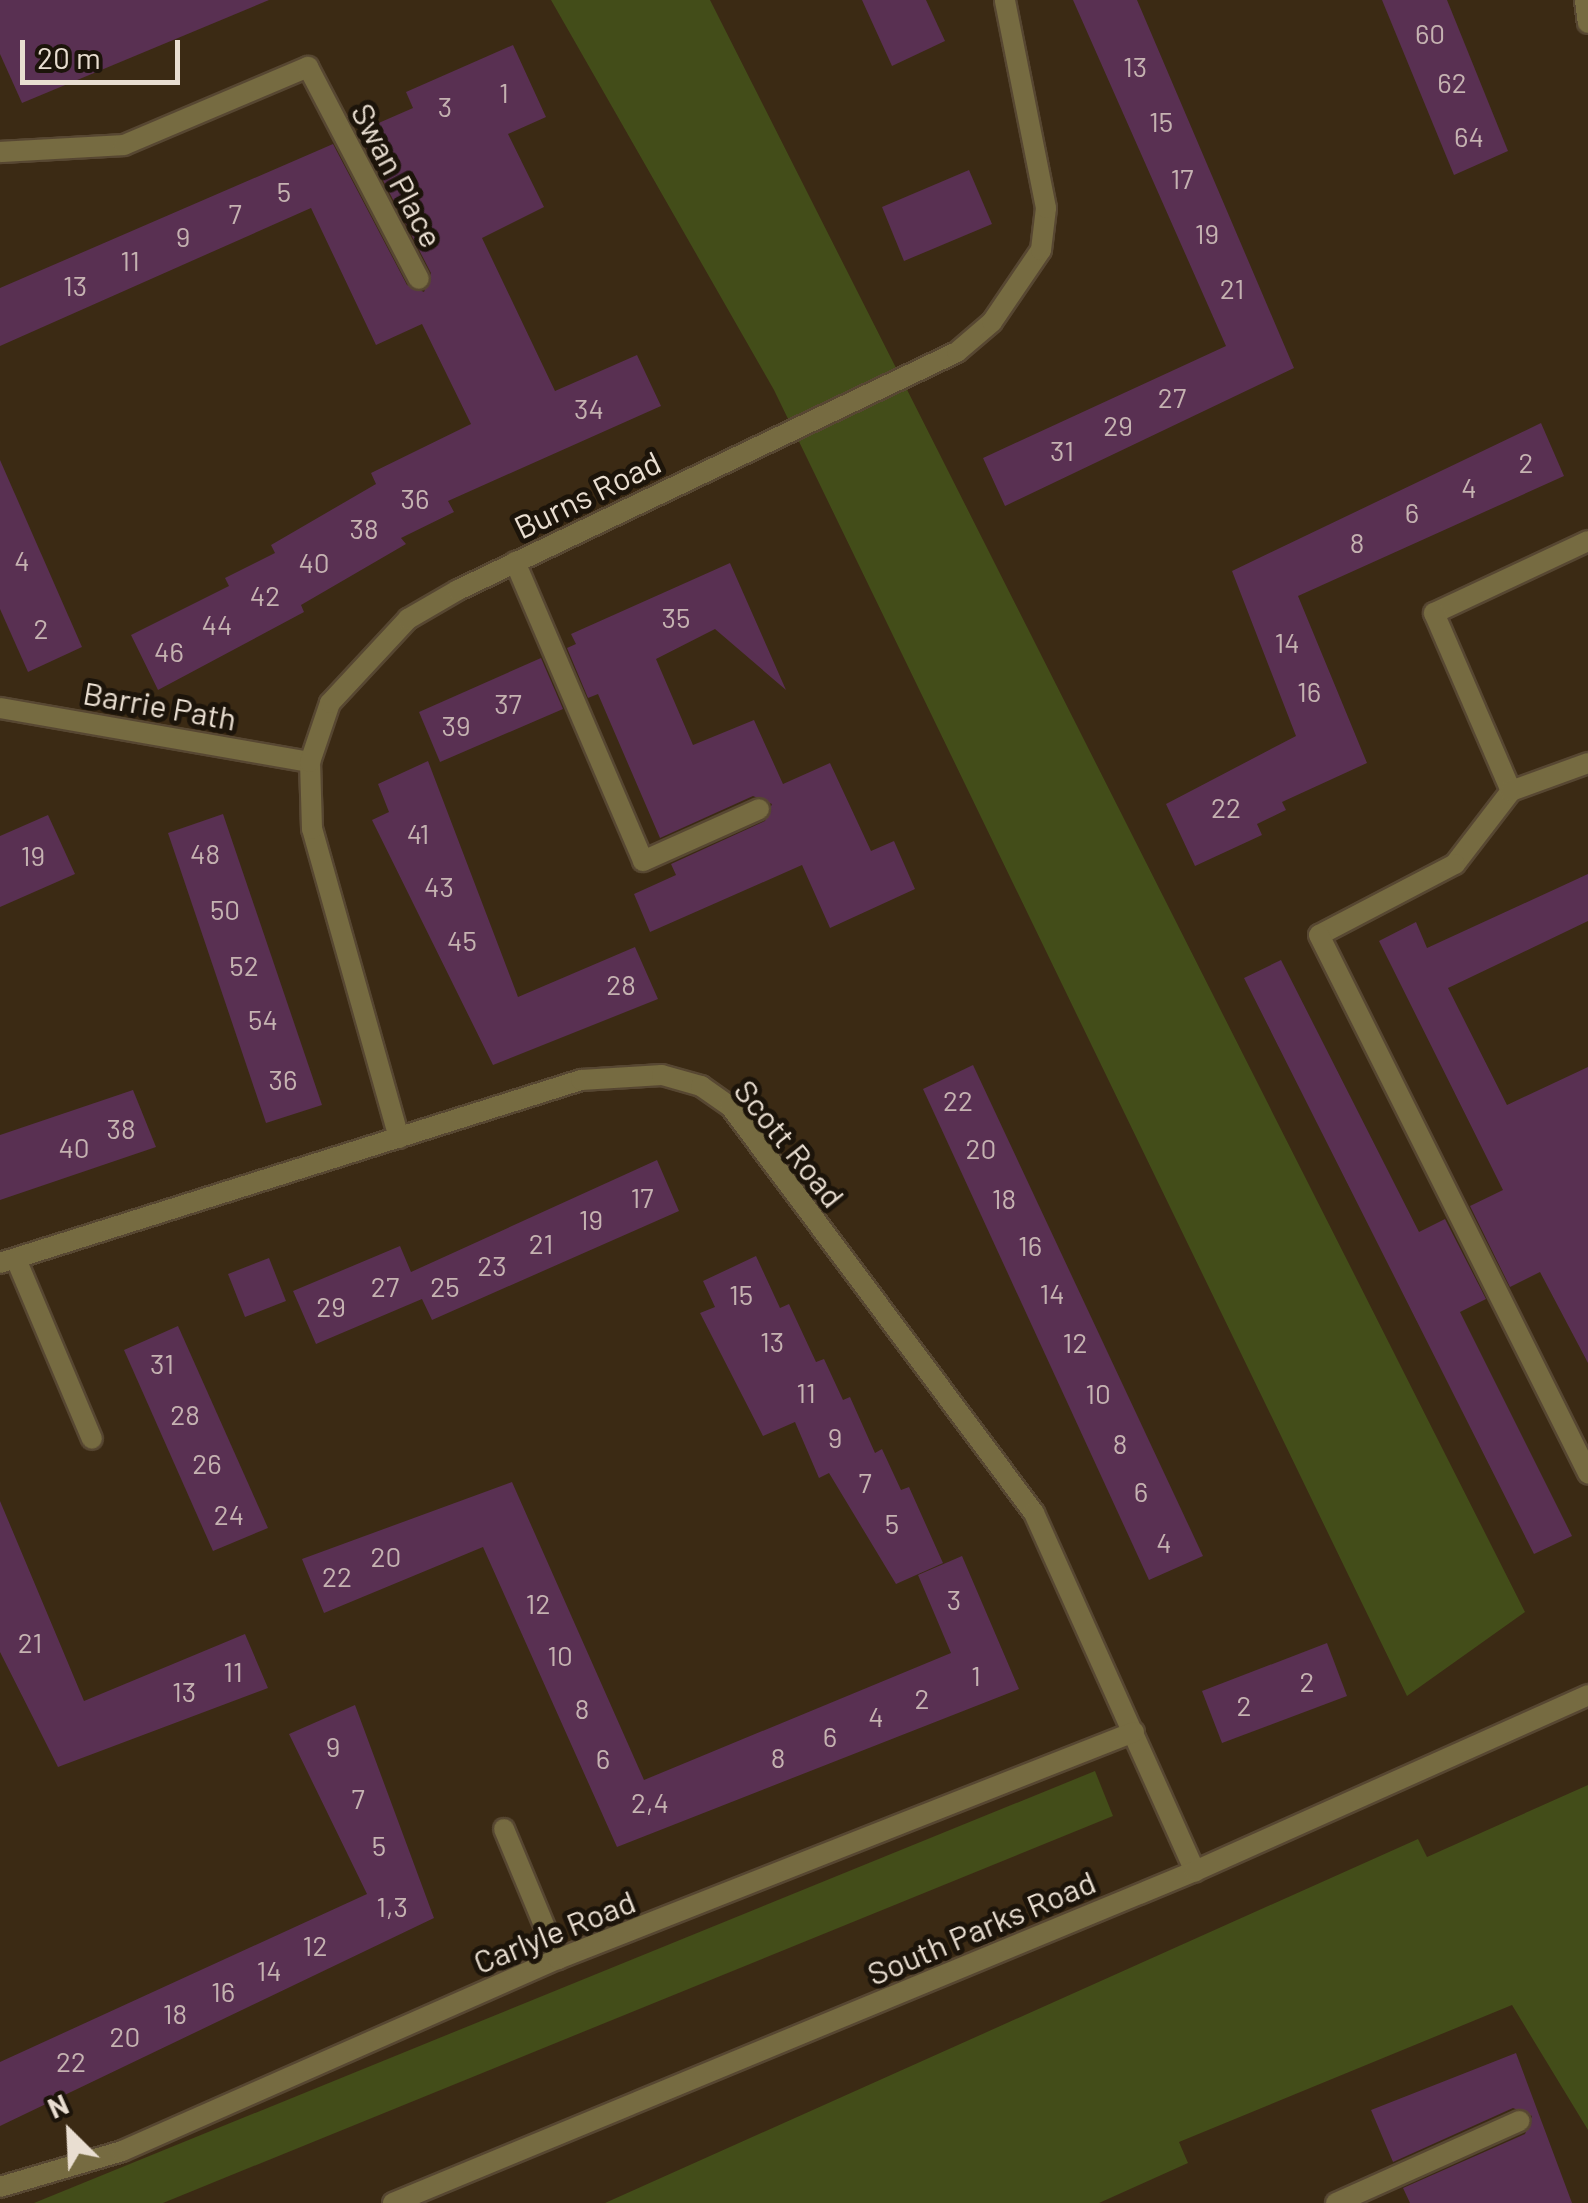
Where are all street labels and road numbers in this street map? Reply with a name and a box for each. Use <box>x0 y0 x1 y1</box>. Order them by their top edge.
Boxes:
street label: Swan Place <box>344 96 452 254</box>
street label: Burns Road <box>507 442 667 546</box>
street label: Barrie Path <box>80 673 240 737</box>
street label: Scott Road <box>727 1071 853 1215</box>
street label: South Parks Road <box>861 1862 1101 1992</box>
street label: Carlyle Road <box>468 1881 640 1981</box>

